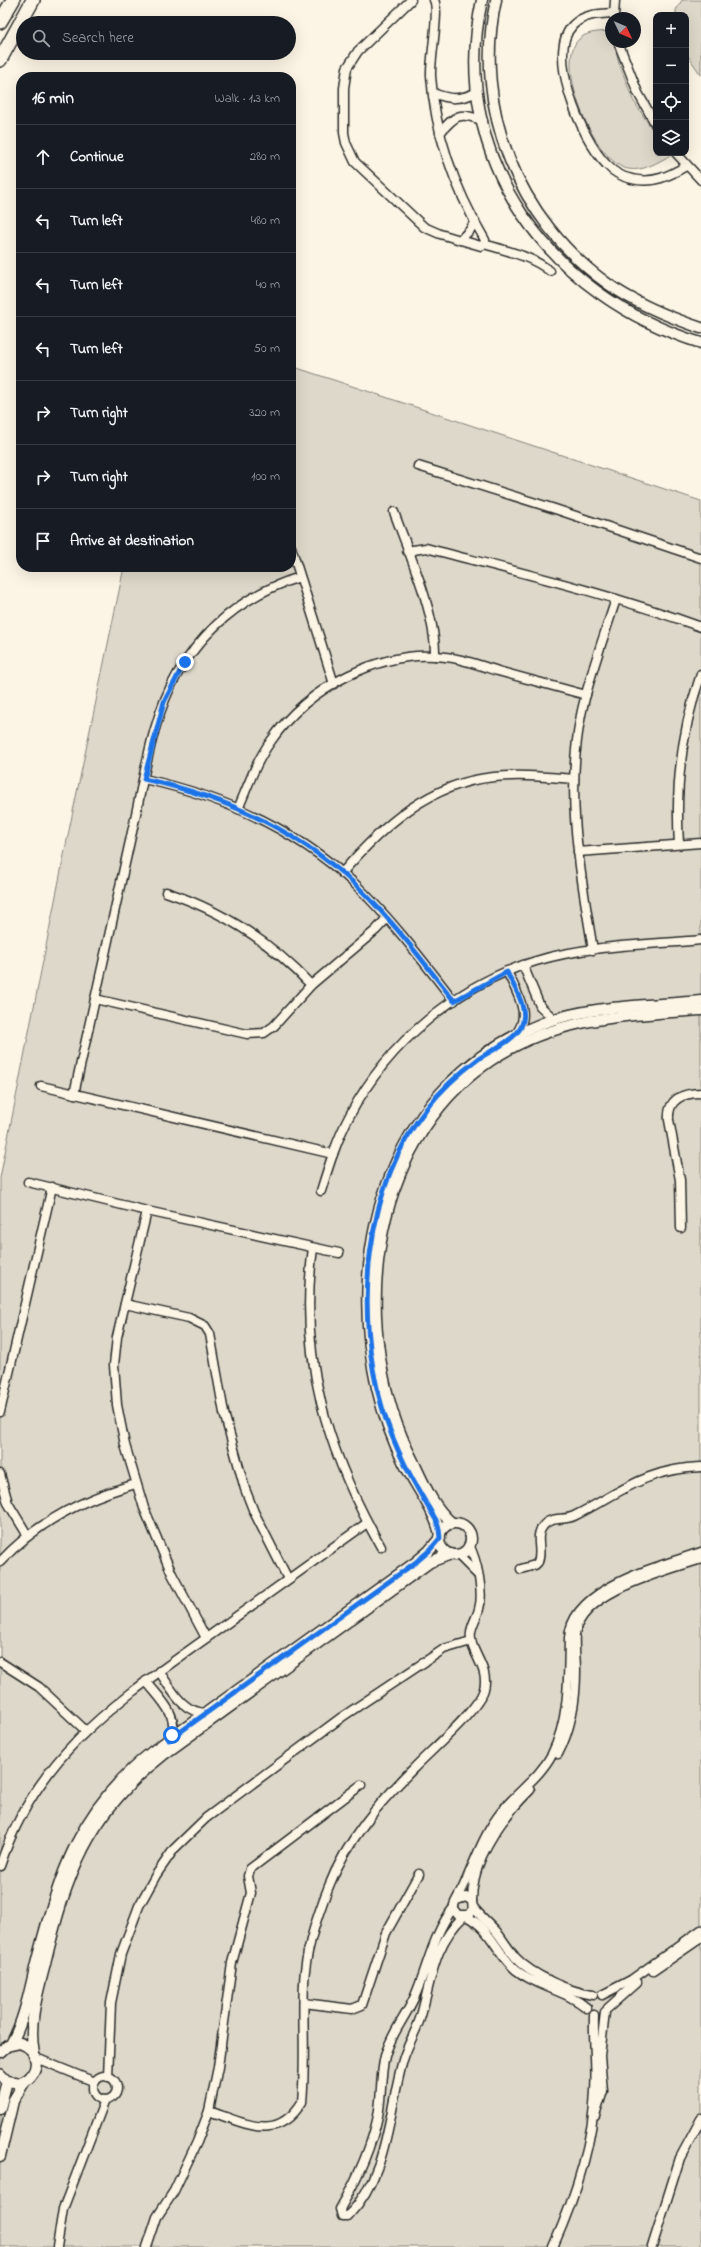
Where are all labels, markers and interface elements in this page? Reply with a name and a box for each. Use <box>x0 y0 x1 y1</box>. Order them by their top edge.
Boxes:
north arrow <box>605 12 641 48</box>
map controls <box>653 12 689 156</box>
button: + <box>653 12 689 48</box>
search box <box>16 16 296 60</box>
icon: search <box>30 27 52 49</box>
text: Search here <box>62 27 134 49</box>
button: − <box>653 48 689 84</box>
button: locate <box>653 84 689 120</box>
text: 16 min <box>32 86 74 111</box>
text: Walk · 1.3 km <box>215 89 280 108</box>
button: layers <box>653 120 689 156</box>
icon: ahead <box>32 146 54 168</box>
text: Continue <box>70 146 124 168</box>
text: 280 m <box>250 147 280 166</box>
icon: left <box>32 210 54 232</box>
text: Turn left <box>70 210 123 232</box>
text: 480 m <box>251 211 280 230</box>
icon: left <box>32 274 54 296</box>
text: Turn left <box>70 274 123 296</box>
text: 40 m <box>256 275 280 294</box>
icon: left <box>32 338 54 360</box>
text: Turn left <box>70 338 123 360</box>
text: 50 m <box>254 339 280 358</box>
icon: right <box>32 402 54 424</box>
text: Turn right <box>70 402 128 424</box>
text: 320 m <box>249 403 280 422</box>
icon: right <box>32 466 54 488</box>
text: Turn right <box>70 466 128 488</box>
text: 100 m <box>251 467 280 486</box>
icon: arrive <box>32 530 54 552</box>
text: Arrive at destination <box>70 530 194 552</box>
route end <box>176 653 194 671</box>
route start <box>163 1726 181 1744</box>

